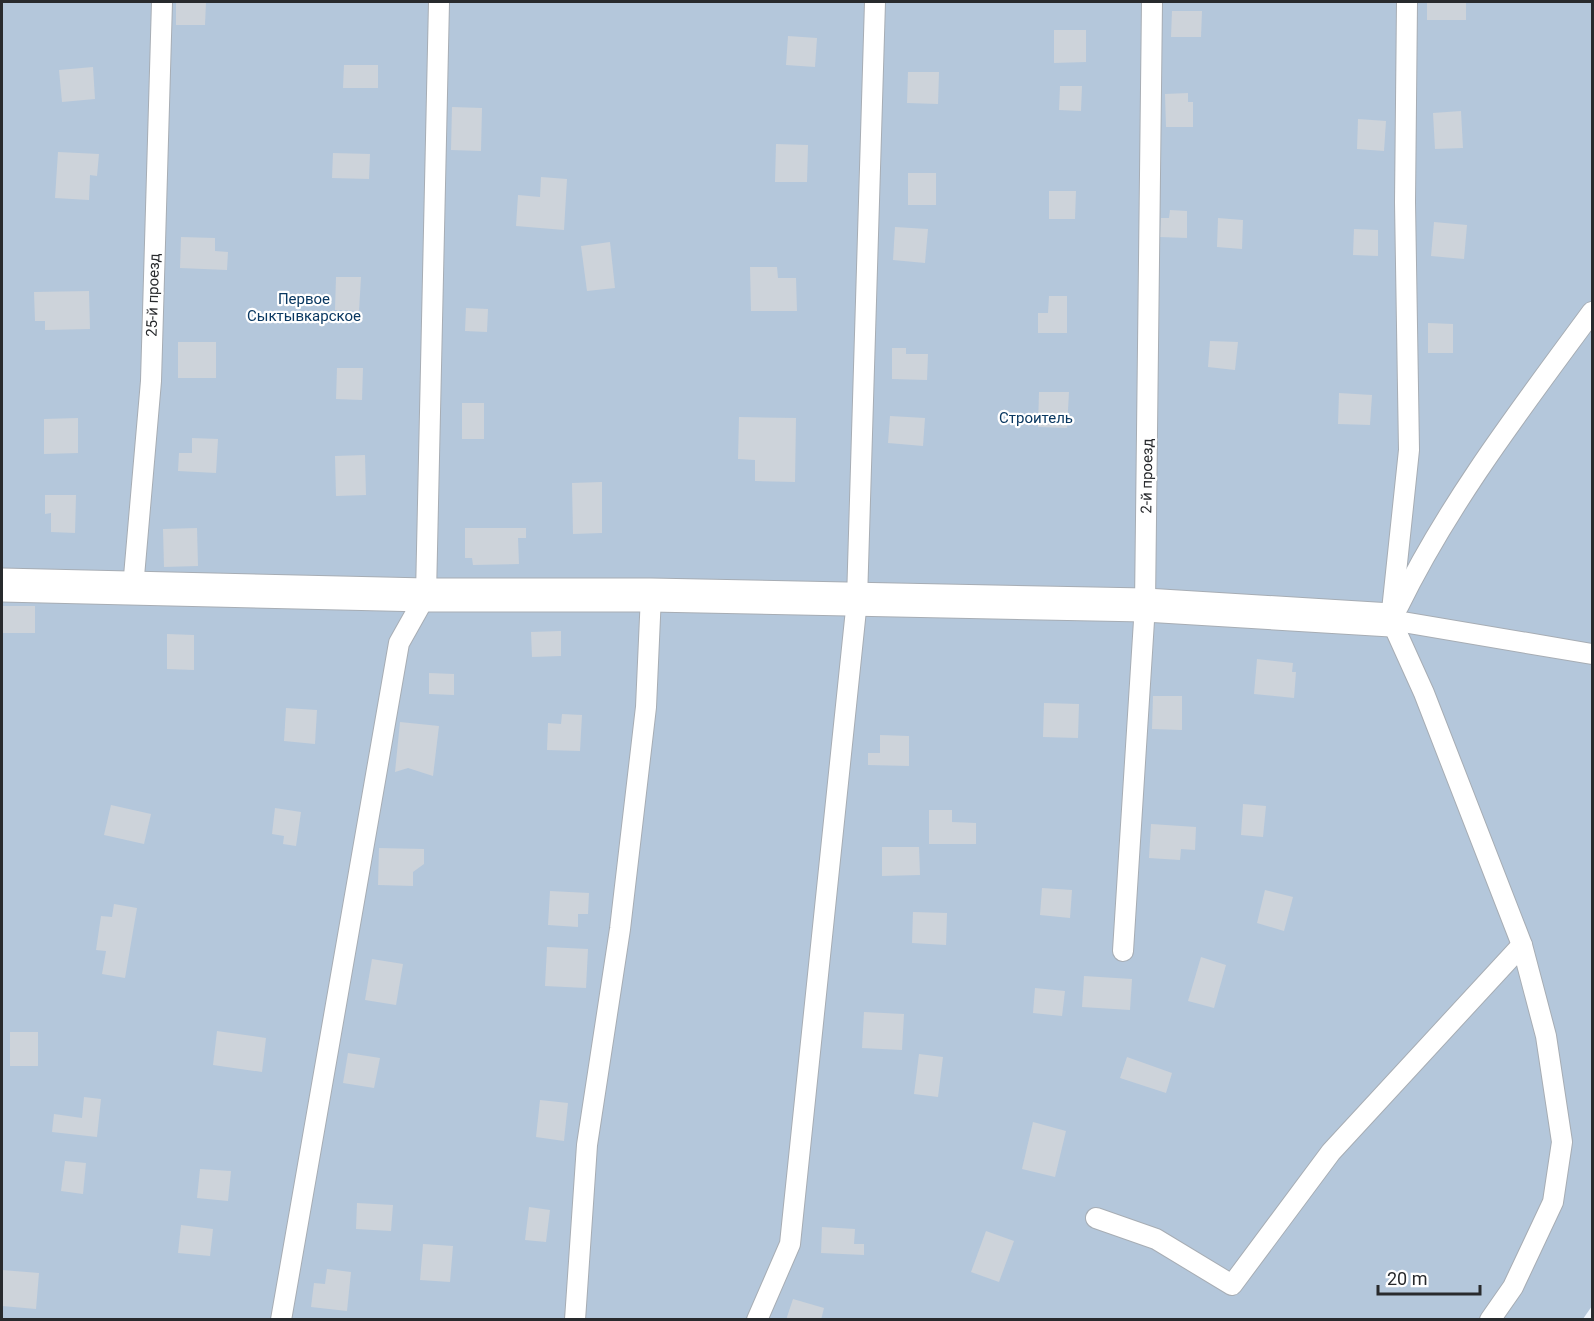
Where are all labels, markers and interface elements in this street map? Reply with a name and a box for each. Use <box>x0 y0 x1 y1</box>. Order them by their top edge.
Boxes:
street label: 25-й проезд <box>143 253 163 337</box>
park label: Первое Сыктывкарское <box>247 290 361 325</box>
park label: Строитель <box>999 409 1073 427</box>
street label: 2-й проезд <box>1137 438 1157 514</box>
scale bar <box>1378 1258 1480 1296</box>
text: 20 m <box>1387 1268 1427 1289</box>

